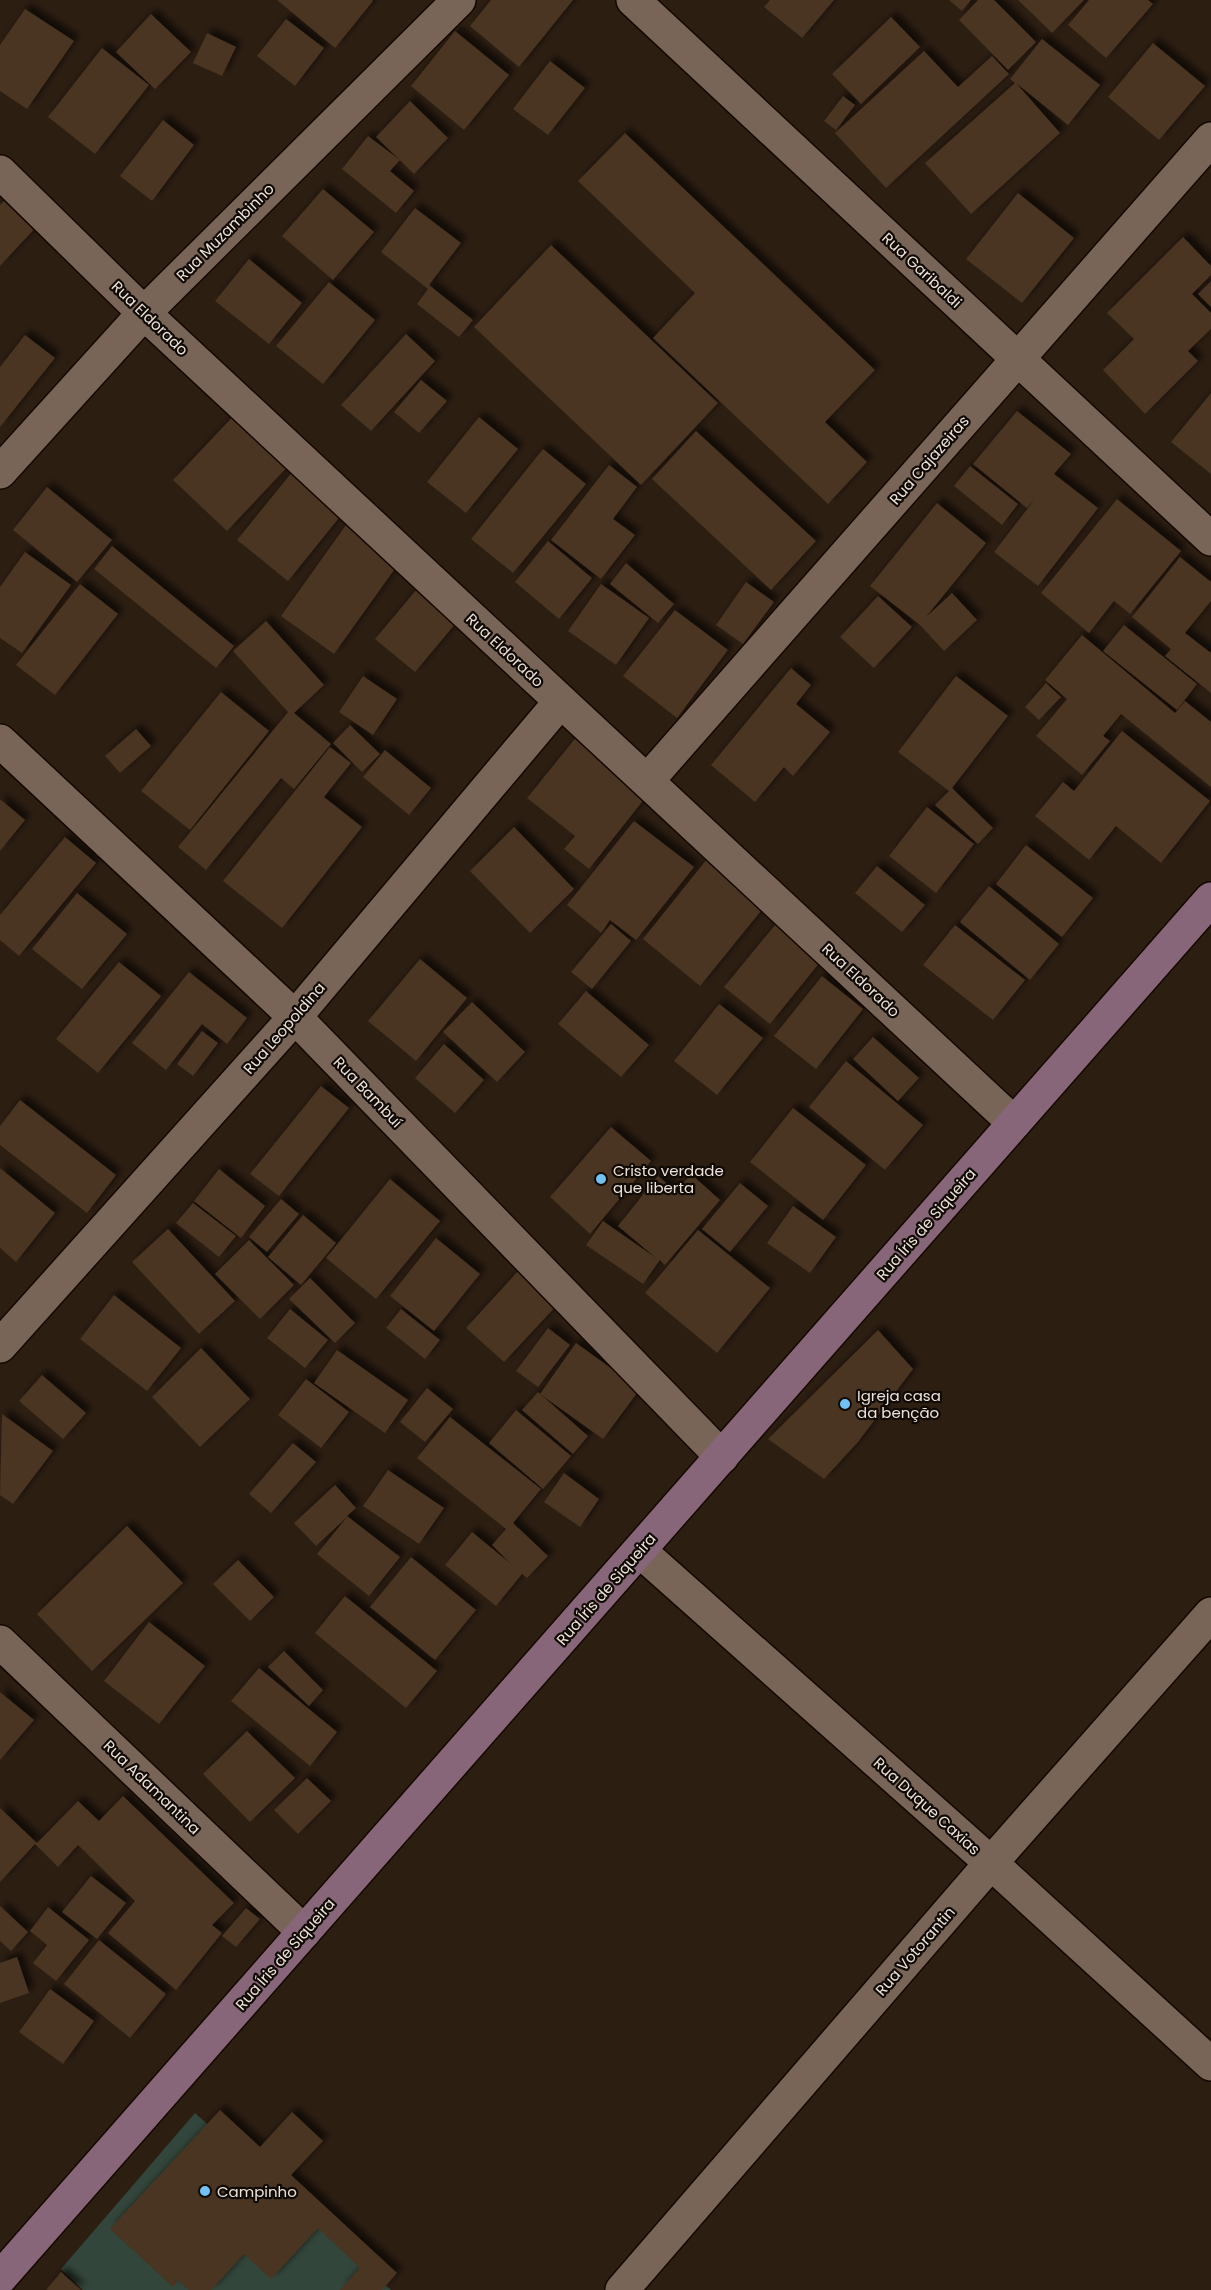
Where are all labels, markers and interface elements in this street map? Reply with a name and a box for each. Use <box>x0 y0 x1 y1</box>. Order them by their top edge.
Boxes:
street label: Rua Muzambinho <box>171 178 279 286</box>
street label: Rua Garibaldi <box>878 228 966 312</box>
street label: Rua Eldorado <box>107 276 193 360</box>
street label: Rua Cajazeiras <box>884 411 974 509</box>
street label: Rua Eldorado <box>461 608 549 692</box>
street label: Rua Eldorado <box>817 938 905 1022</box>
street label: Rua Leopoldina <box>238 978 330 1078</box>
street label: Rua Bambuí <box>329 1052 407 1132</box>
place label: Cristo verdade que liberta <box>613 1160 724 1198</box>
street label: Rua Íris de Siqueira <box>871 1163 981 1285</box>
marker: Cristo verdade que liberta <box>594 1172 608 1186</box>
place label: Igreja casa da benção <box>857 1385 941 1423</box>
marker: Igreja casa da benção <box>838 1397 852 1411</box>
street label: Rua Íris de Siqueira <box>551 1528 661 1650</box>
street label: Rua Adamantina <box>99 1735 205 1839</box>
street label: Rua Duque Caxias <box>869 1752 985 1860</box>
street label: Rua Íris de Siqueira <box>230 1893 340 2015</box>
street label: Rua Votorantin <box>870 1902 960 2000</box>
place label: Campinho <box>217 2181 297 2202</box>
marker: Campinho <box>198 2184 212 2198</box>

